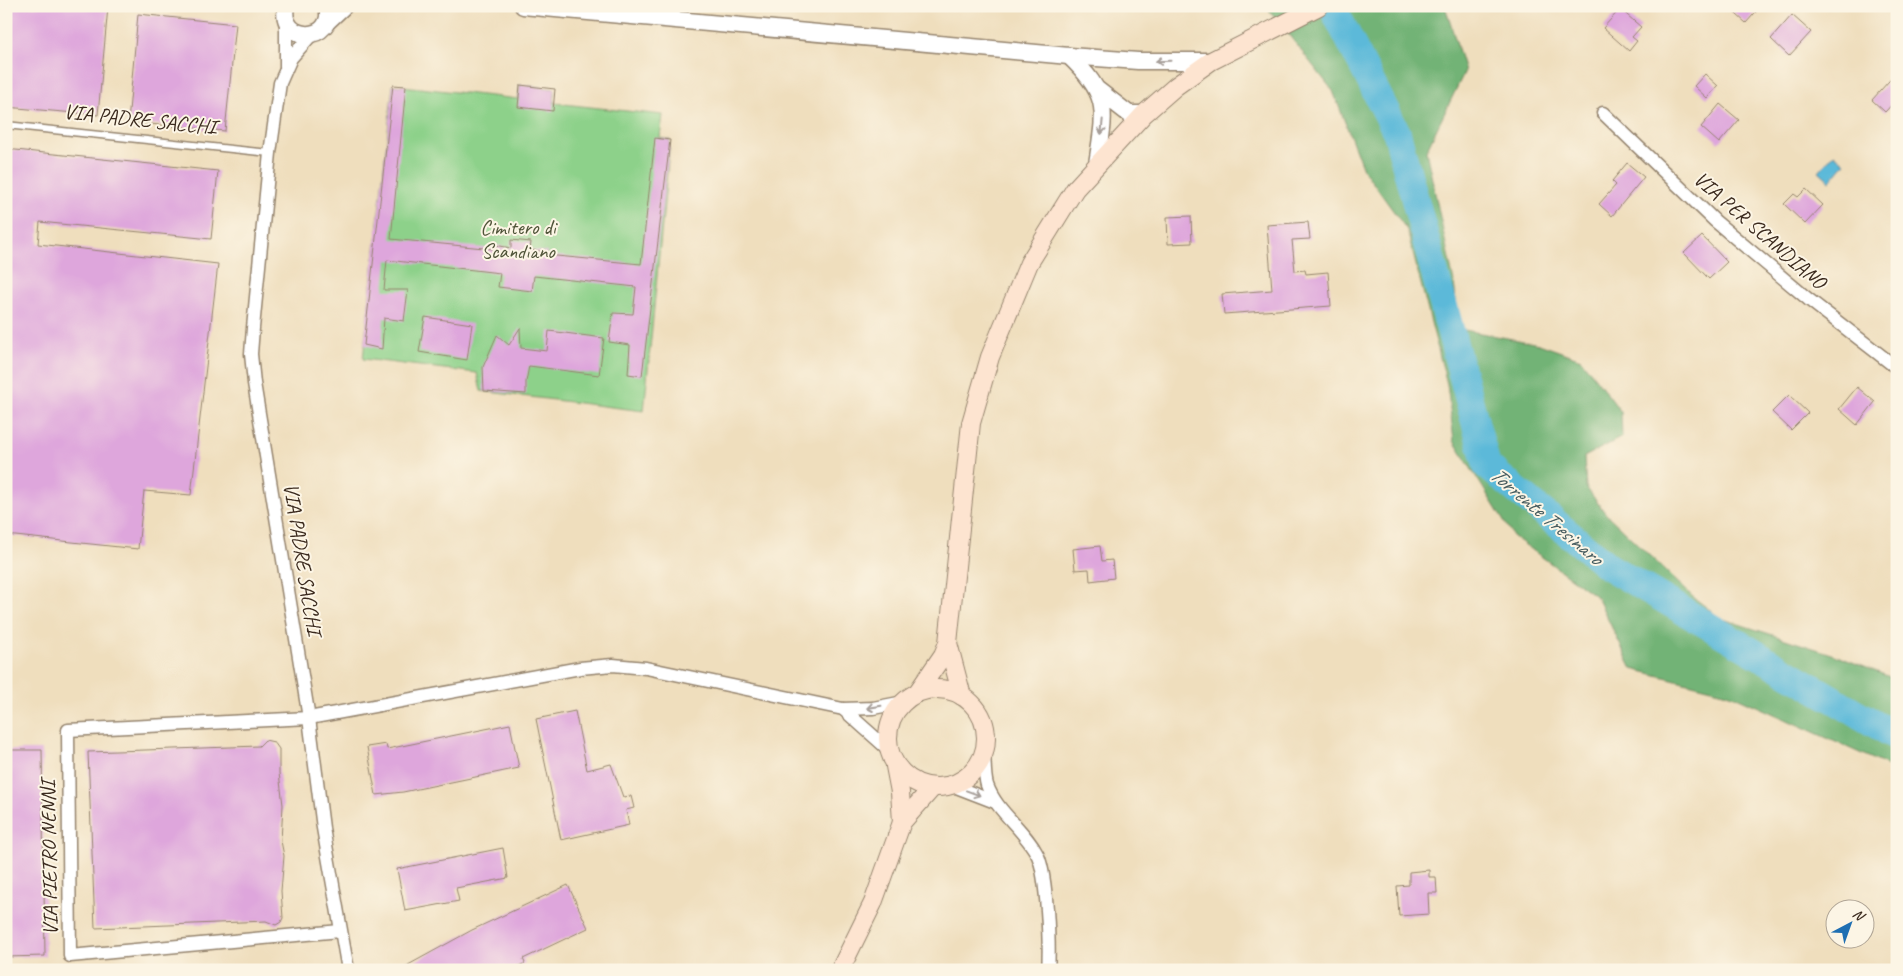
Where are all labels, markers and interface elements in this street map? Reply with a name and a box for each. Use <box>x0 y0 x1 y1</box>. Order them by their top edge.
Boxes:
one-way arrow <box>1155 56 1171 65</box>
street label: VIA PADRE SACCHI <box>63 98 222 140</box>
one-way arrow <box>1097 119 1107 135</box>
street label: VIA PER SCANDIANO <box>1689 166 1833 296</box>
park label: Cimitero di Scandiano <box>480 214 559 264</box>
water label: Torrente Tresinaro <box>1484 460 1611 573</box>
street label: VIA PADRE SACCHI <box>278 481 329 641</box>
one-way arrow <box>866 703 882 713</box>
street label: VIA PIETRO NENNI <box>35 776 63 936</box>
one-way arrow <box>965 789 980 799</box>
north arrow <box>1826 898 1876 948</box>
text: N <box>1849 905 1869 925</box>

